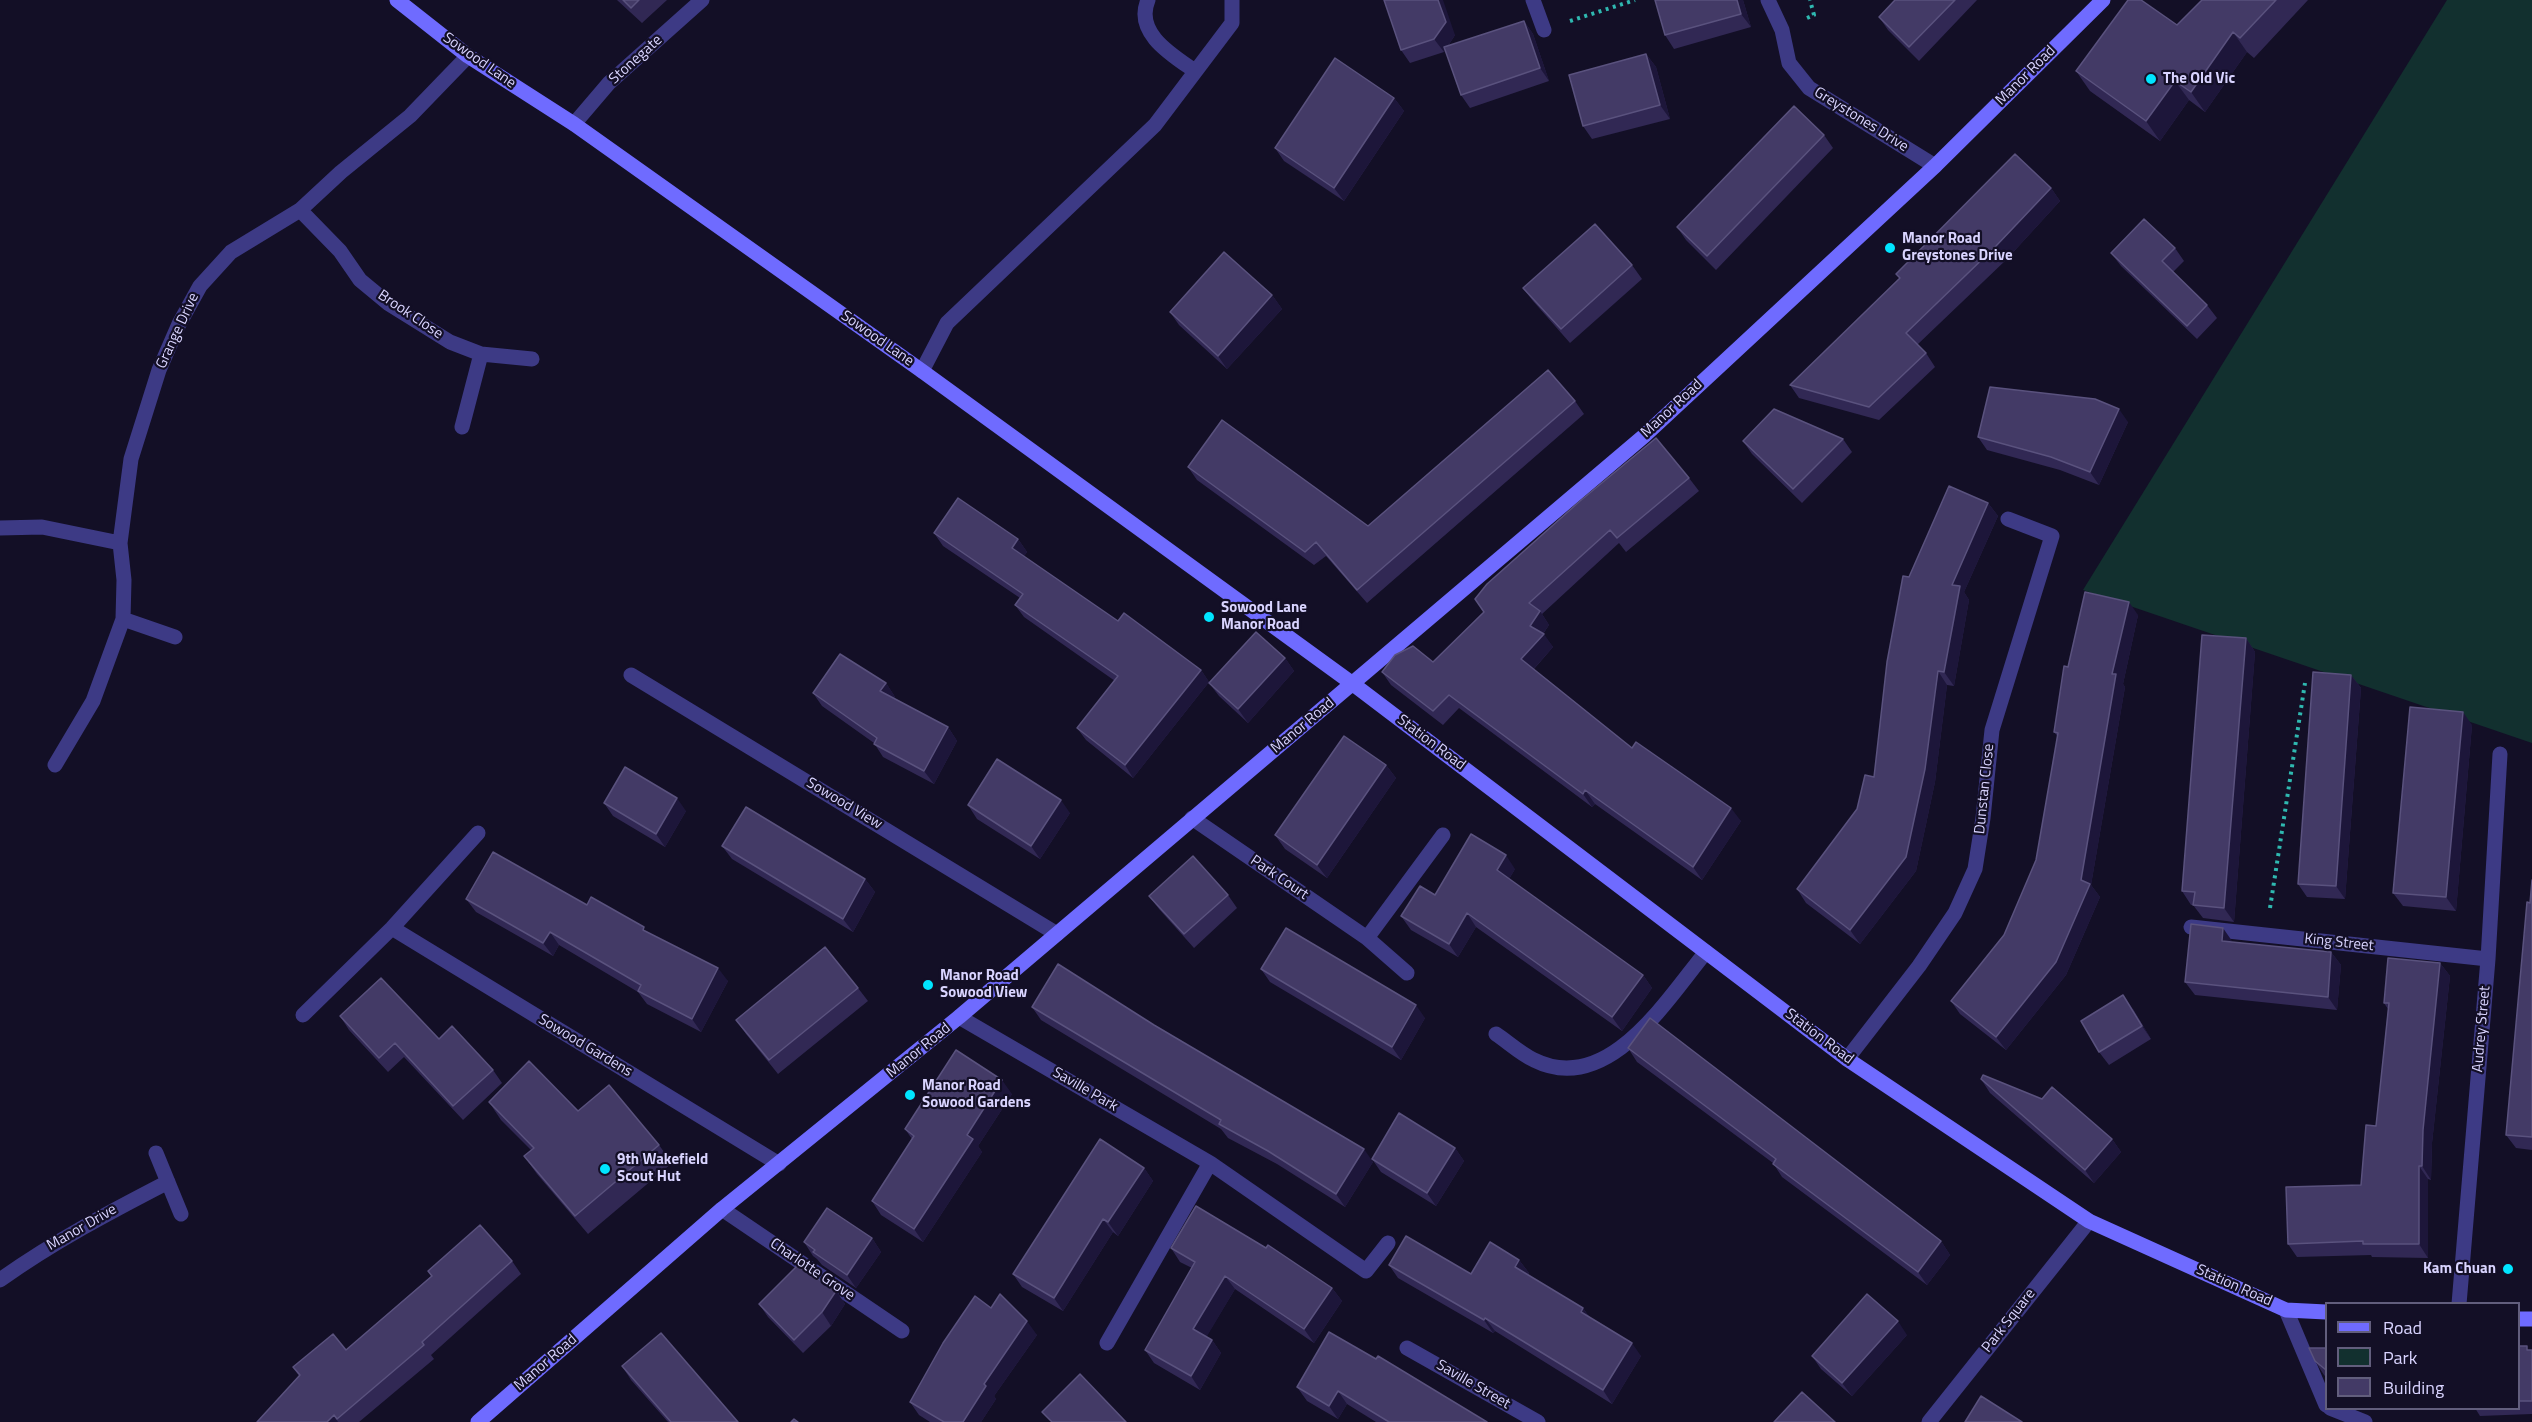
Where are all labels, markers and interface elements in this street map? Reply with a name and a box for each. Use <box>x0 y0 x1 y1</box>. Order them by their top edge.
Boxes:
street label: Sowood Lane <box>439 29 519 93</box>
street label: Stonegate <box>606 32 666 88</box>
street label: Manor Road <box>1992 42 2060 110</box>
place label: The Old Vic <box>2163 70 2235 88</box>
marker: The Old Vic <box>2144 72 2158 86</box>
street label: Greystones Drive <box>1811 84 1911 156</box>
place label: Manor Road Greystones Drive <box>1902 230 2013 265</box>
marker: Manor Road Greystones Drive <box>1883 241 1897 255</box>
street label: Brook Close <box>374 287 446 343</box>
street label: Grange Drive <box>153 290 203 372</box>
street label: Sowood Lane <box>837 307 917 371</box>
street label: Manor Road <box>1638 376 1706 442</box>
place label: Sowood Lane Manor Road <box>1221 599 1307 634</box>
marker: Sowood Lane Manor Road <box>1202 610 1216 624</box>
street label: Manor Road <box>1268 694 1338 758</box>
street label: Station Road <box>1393 711 1469 775</box>
street label: Dunstan Close <box>1971 743 1999 835</box>
street label: Sowood View <box>803 774 885 834</box>
street label: Park Court <box>1246 852 1312 904</box>
street label: King Street <box>2303 930 2375 956</box>
place label: Manor Road Sowood View <box>940 967 1027 1002</box>
marker: Manor Road Sowood View <box>921 978 935 992</box>
street label: Audrey Street <box>2469 985 2495 1073</box>
street label: Station Road <box>1781 1005 1857 1069</box>
street label: Sowood Gardens <box>535 1011 635 1081</box>
street label: Manor Road <box>883 1020 955 1082</box>
street label: Saville Park <box>1049 1064 1121 1116</box>
place label: Manor Road Sowood Gardens <box>922 1077 1031 1112</box>
marker: Manor Road Sowood Gardens <box>903 1088 917 1102</box>
place label: 9th Wakefield Scout Hut <box>617 1151 708 1186</box>
marker: 9th Wakefield Scout Hut <box>598 1162 612 1176</box>
street label: Manor Drive <box>44 1201 120 1255</box>
street label: Charlotte Grove <box>766 1235 858 1305</box>
place label: Kam Chuan <box>2423 1260 2496 1278</box>
street label: Station Road <box>2193 1261 2275 1311</box>
marker: Kam Chuan <box>2501 1262 2515 1276</box>
street label: Park Square <box>1978 1285 2040 1357</box>
legend <box>2325 1302 2520 1410</box>
text: Road <box>2383 1314 2422 1341</box>
street label: Manor Road <box>511 1331 581 1395</box>
text: Park <box>2383 1344 2417 1371</box>
street label: Saville Street <box>1433 1357 1513 1413</box>
text: Building <box>2383 1374 2444 1401</box>

